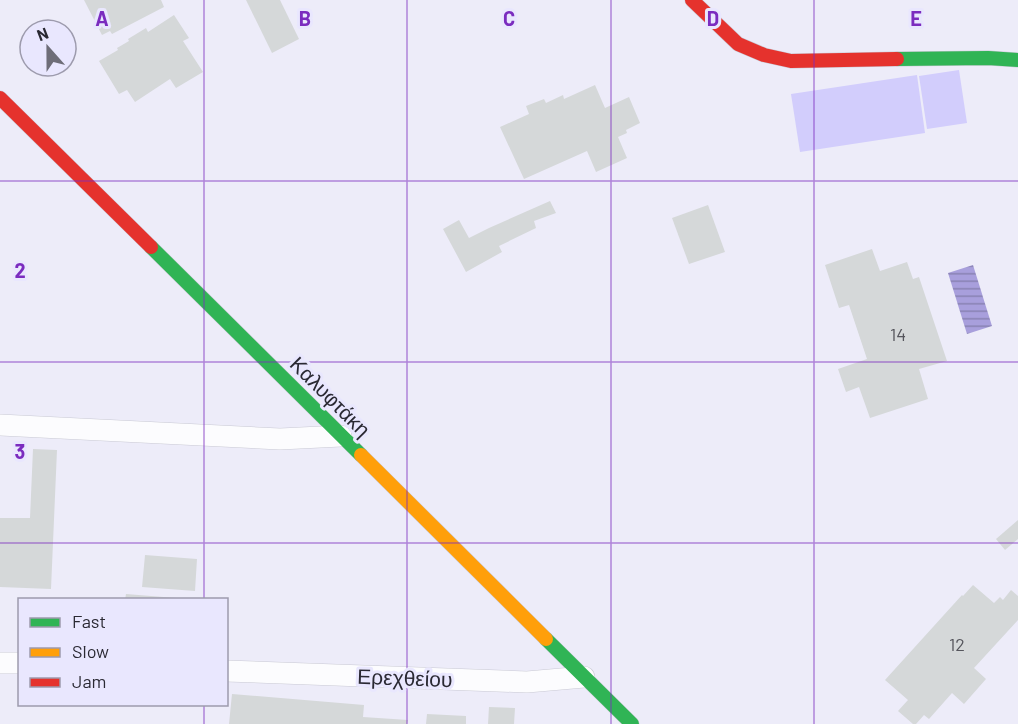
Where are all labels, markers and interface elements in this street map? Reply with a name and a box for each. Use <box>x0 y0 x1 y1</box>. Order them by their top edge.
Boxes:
text: A <box>95 6 109 30</box>
text: B <box>299 6 311 30</box>
text: C <box>503 6 515 30</box>
text: D <box>707 6 719 30</box>
text: E <box>910 6 922 30</box>
north arrow <box>18 18 78 78</box>
text: N <box>34 23 51 44</box>
text: 2 <box>14 258 26 282</box>
house number: 14 <box>890 323 906 345</box>
street label: Καλυφτάκη <box>286 351 376 441</box>
text: 3 <box>15 439 25 463</box>
legend <box>18 598 228 706</box>
text: Fast <box>72 610 106 632</box>
house number: 12 <box>949 633 965 655</box>
text: Slow <box>72 640 109 662</box>
street label: Ερεχθείου <box>357 663 453 691</box>
text: Jam <box>72 670 106 692</box>

